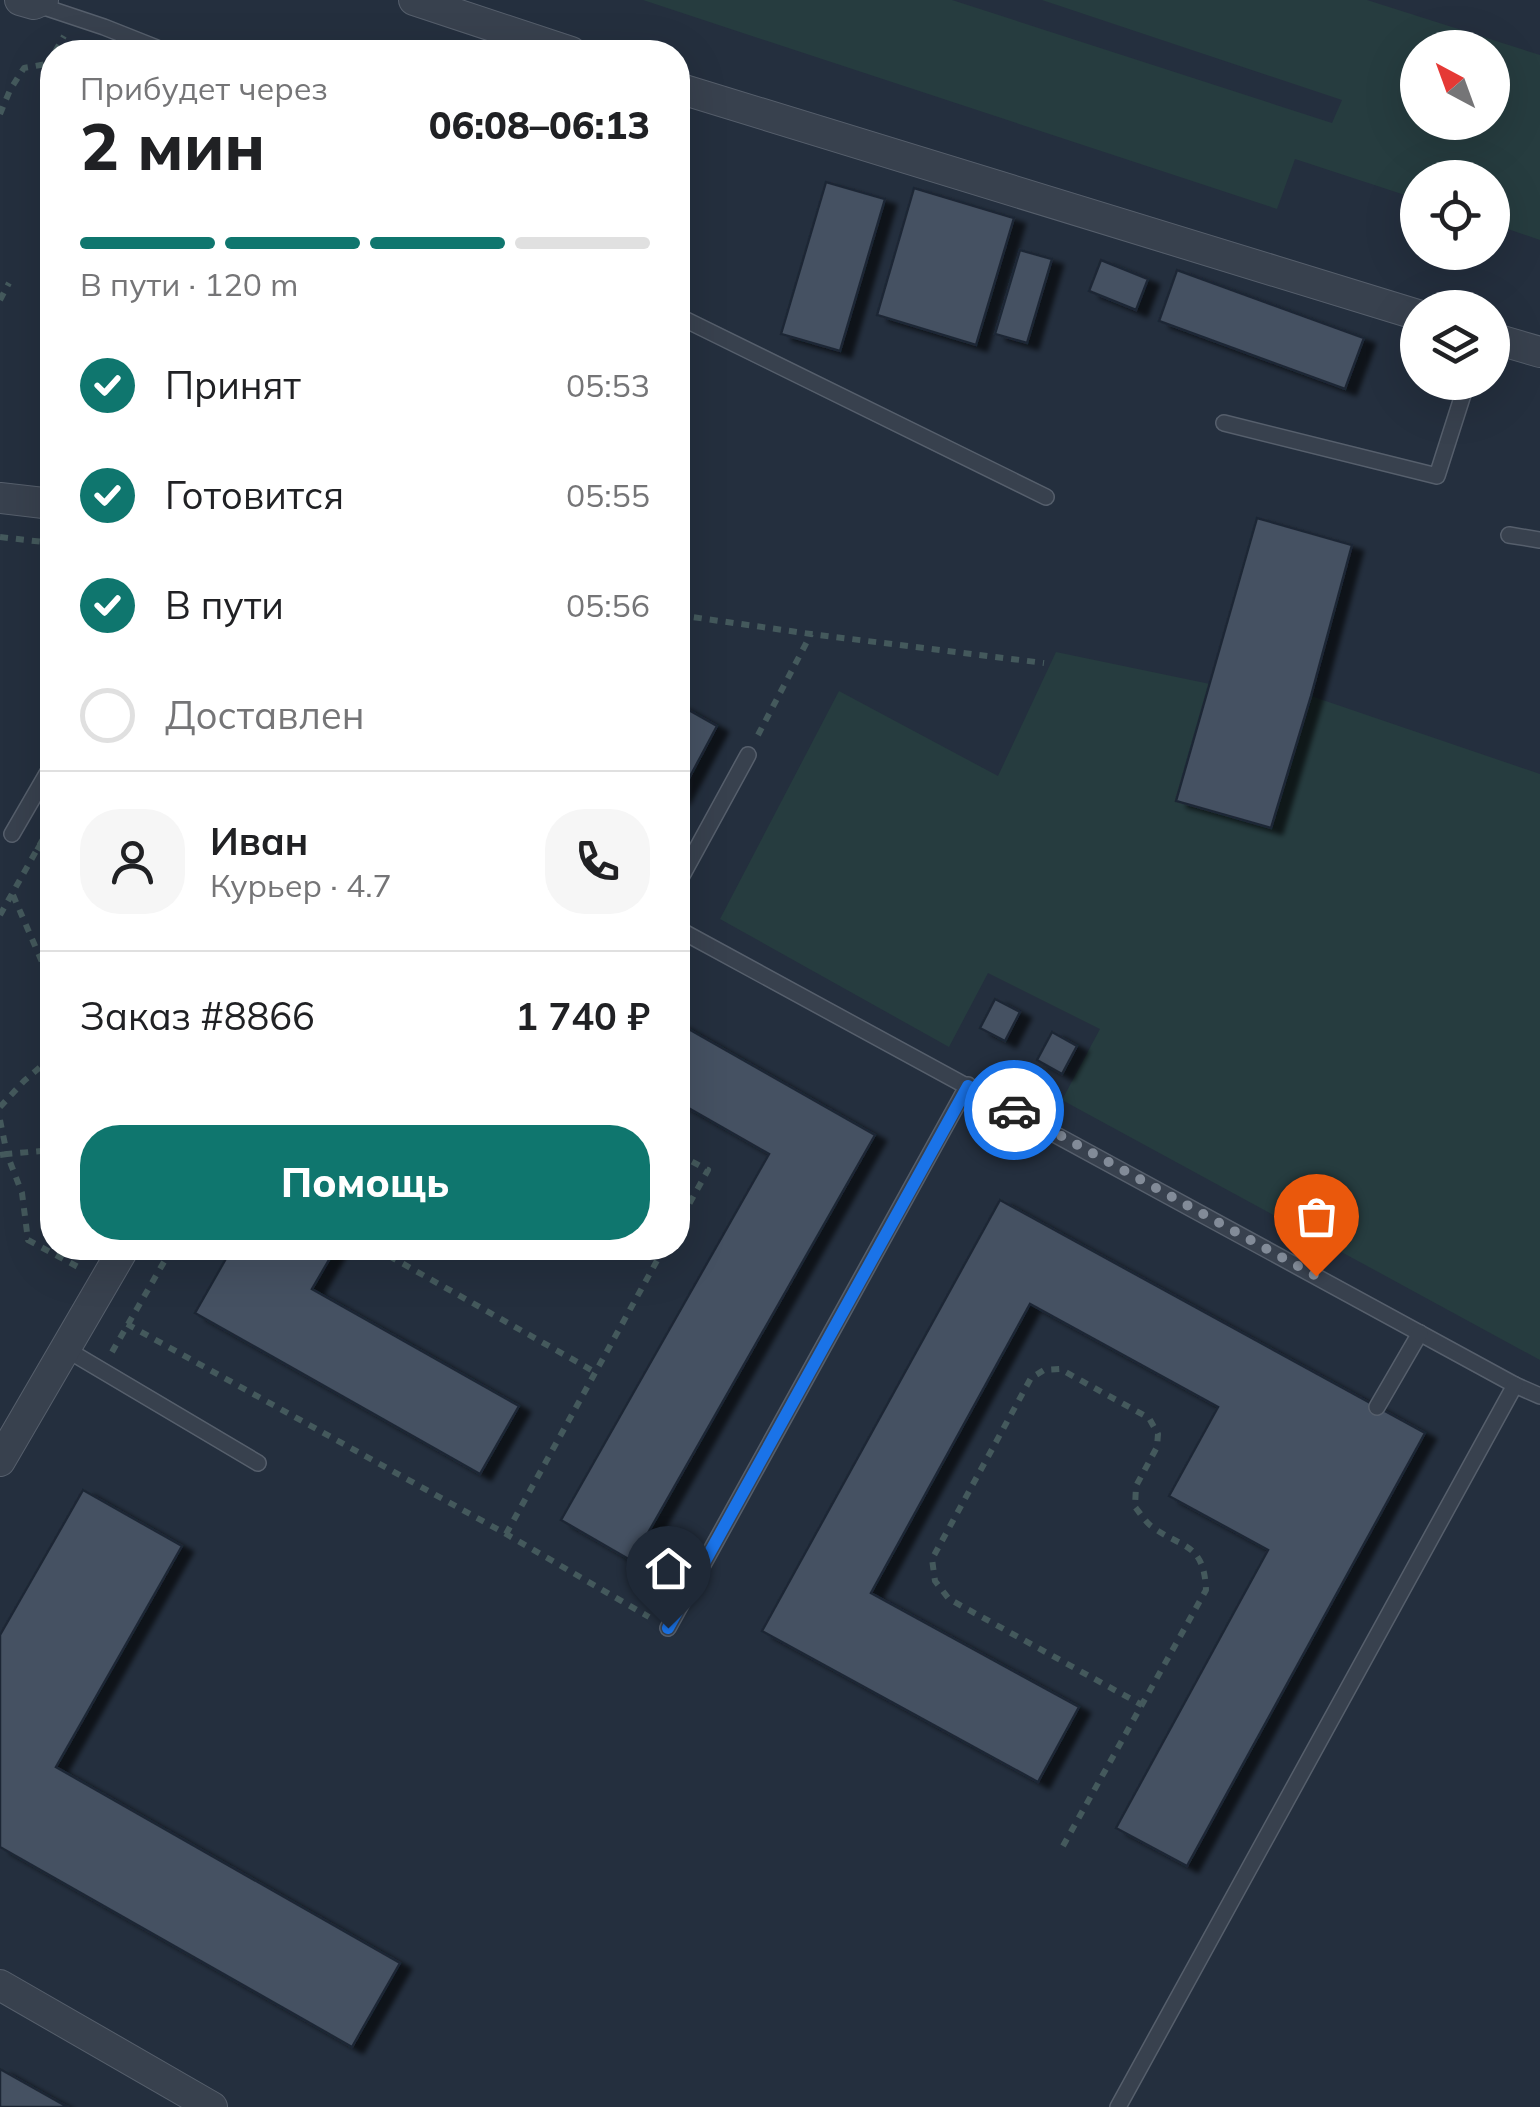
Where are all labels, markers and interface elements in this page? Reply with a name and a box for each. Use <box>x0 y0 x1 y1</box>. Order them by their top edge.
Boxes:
north arrow <box>1400 30 1510 140</box>
map controls <box>1400 30 1510 400</box>
text: Прибудет через <box>80 68 328 108</box>
text: 06:08–06:13 <box>429 101 650 149</box>
text: 2 мин <box>80 105 265 186</box>
button: locate <box>1400 160 1510 270</box>
text: В пути · 120 m <box>80 264 298 304</box>
button: layers <box>1400 290 1510 400</box>
icon: check <box>80 358 135 413</box>
text: Принят <box>165 361 301 409</box>
text: 05:53 <box>566 365 650 405</box>
icon: check <box>80 468 135 523</box>
text: Готовится <box>165 471 344 519</box>
text: 05:55 <box>566 475 650 515</box>
icon: check <box>80 578 135 633</box>
text: В пути <box>165 581 284 629</box>
text: 05:56 <box>566 585 650 625</box>
text: Доставлен <box>165 691 365 739</box>
button: person <box>80 809 185 914</box>
button: phone <box>545 809 650 914</box>
text: Иван <box>210 817 308 865</box>
text: Курьер · 4.7 <box>210 865 392 905</box>
text: Заказ #8866 <box>80 992 315 1040</box>
text: 1 740 ₽ <box>515 992 650 1040</box>
courier <box>964 1060 1064 1160</box>
icon: car <box>987 1083 1042 1138</box>
button: Помощь <box>80 1125 650 1240</box>
pin <box>1274 1174 1359 1277</box>
icon: bag <box>1289 1189 1344 1244</box>
pin <box>626 1526 711 1629</box>
icon: home <box>641 1541 696 1596</box>

